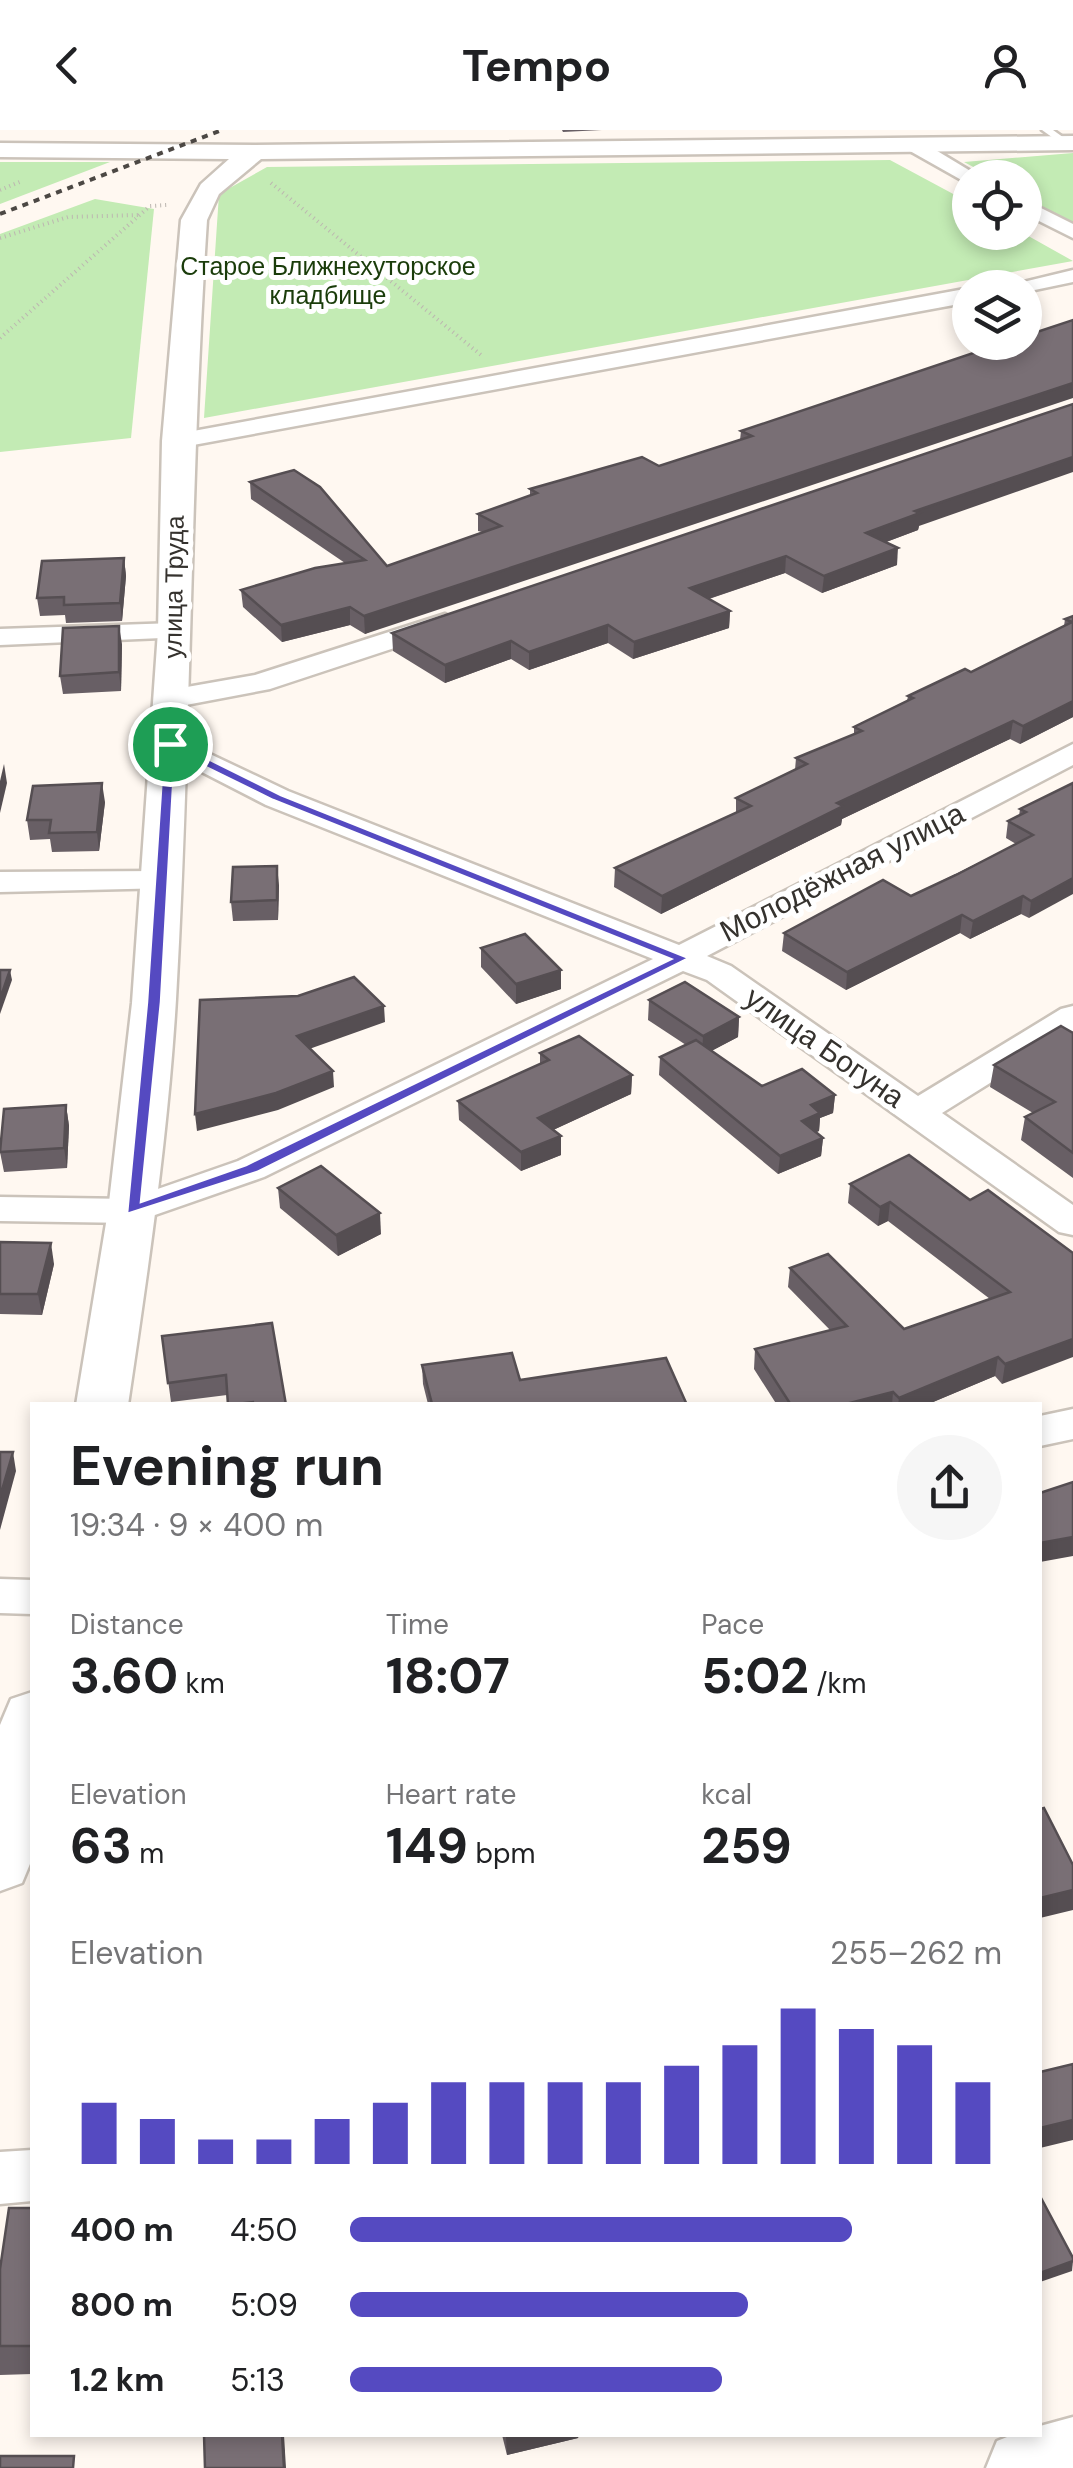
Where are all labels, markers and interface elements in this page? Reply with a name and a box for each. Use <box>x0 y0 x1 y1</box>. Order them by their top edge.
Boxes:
text: Tempo <box>462 36 611 95</box>
icon: back <box>40 38 95 93</box>
icon: person <box>978 38 1033 93</box>
map controls <box>952 160 1042 360</box>
button: locate <box>952 160 1042 250</box>
park label: Старое Ближнехуторское кладбище <box>180 250 476 312</box>
button: layers <box>952 270 1042 360</box>
street label: улица Труда <box>156 515 192 659</box>
pin <box>128 702 213 787</box>
icon: arrive <box>143 717 198 772</box>
street label: Молодёжная улица <box>713 793 971 951</box>
street label: улица Богуна <box>738 978 913 1116</box>
text: Evening run <box>70 1430 384 1502</box>
button: share <box>897 1435 1002 1540</box>
text: 19:34 · 9 × 400 m <box>70 1504 323 1546</box>
text: Distance <box>70 1606 184 1643</box>
text: Time <box>386 1606 449 1643</box>
text: Pace <box>701 1606 764 1643</box>
text: 3.60 <box>70 1643 178 1709</box>
text: 18:07 <box>386 1643 510 1709</box>
text: 5:02 <box>701 1643 809 1709</box>
text: km <box>178 1665 225 1702</box>
text: /km <box>809 1665 866 1702</box>
text: Elevation <box>70 1776 187 1813</box>
text: Heart rate <box>386 1776 516 1813</box>
text: kcal <box>701 1776 752 1813</box>
text: 63 <box>70 1813 132 1879</box>
text: 149 <box>386 1813 468 1879</box>
text: 259 <box>701 1813 792 1879</box>
text: m <box>132 1835 164 1872</box>
text: bpm <box>468 1835 536 1872</box>
text: Elevation <box>70 1932 203 1974</box>
text: 255–262 m <box>830 1932 1002 1974</box>
text: 400 m <box>70 2209 174 2251</box>
text: 4:50 <box>230 2209 297 2251</box>
text: 800 m <box>70 2284 173 2326</box>
text: 5:09 <box>230 2284 298 2326</box>
text: 1.2 km <box>70 2359 164 2401</box>
text: 5:13 <box>230 2359 285 2401</box>

